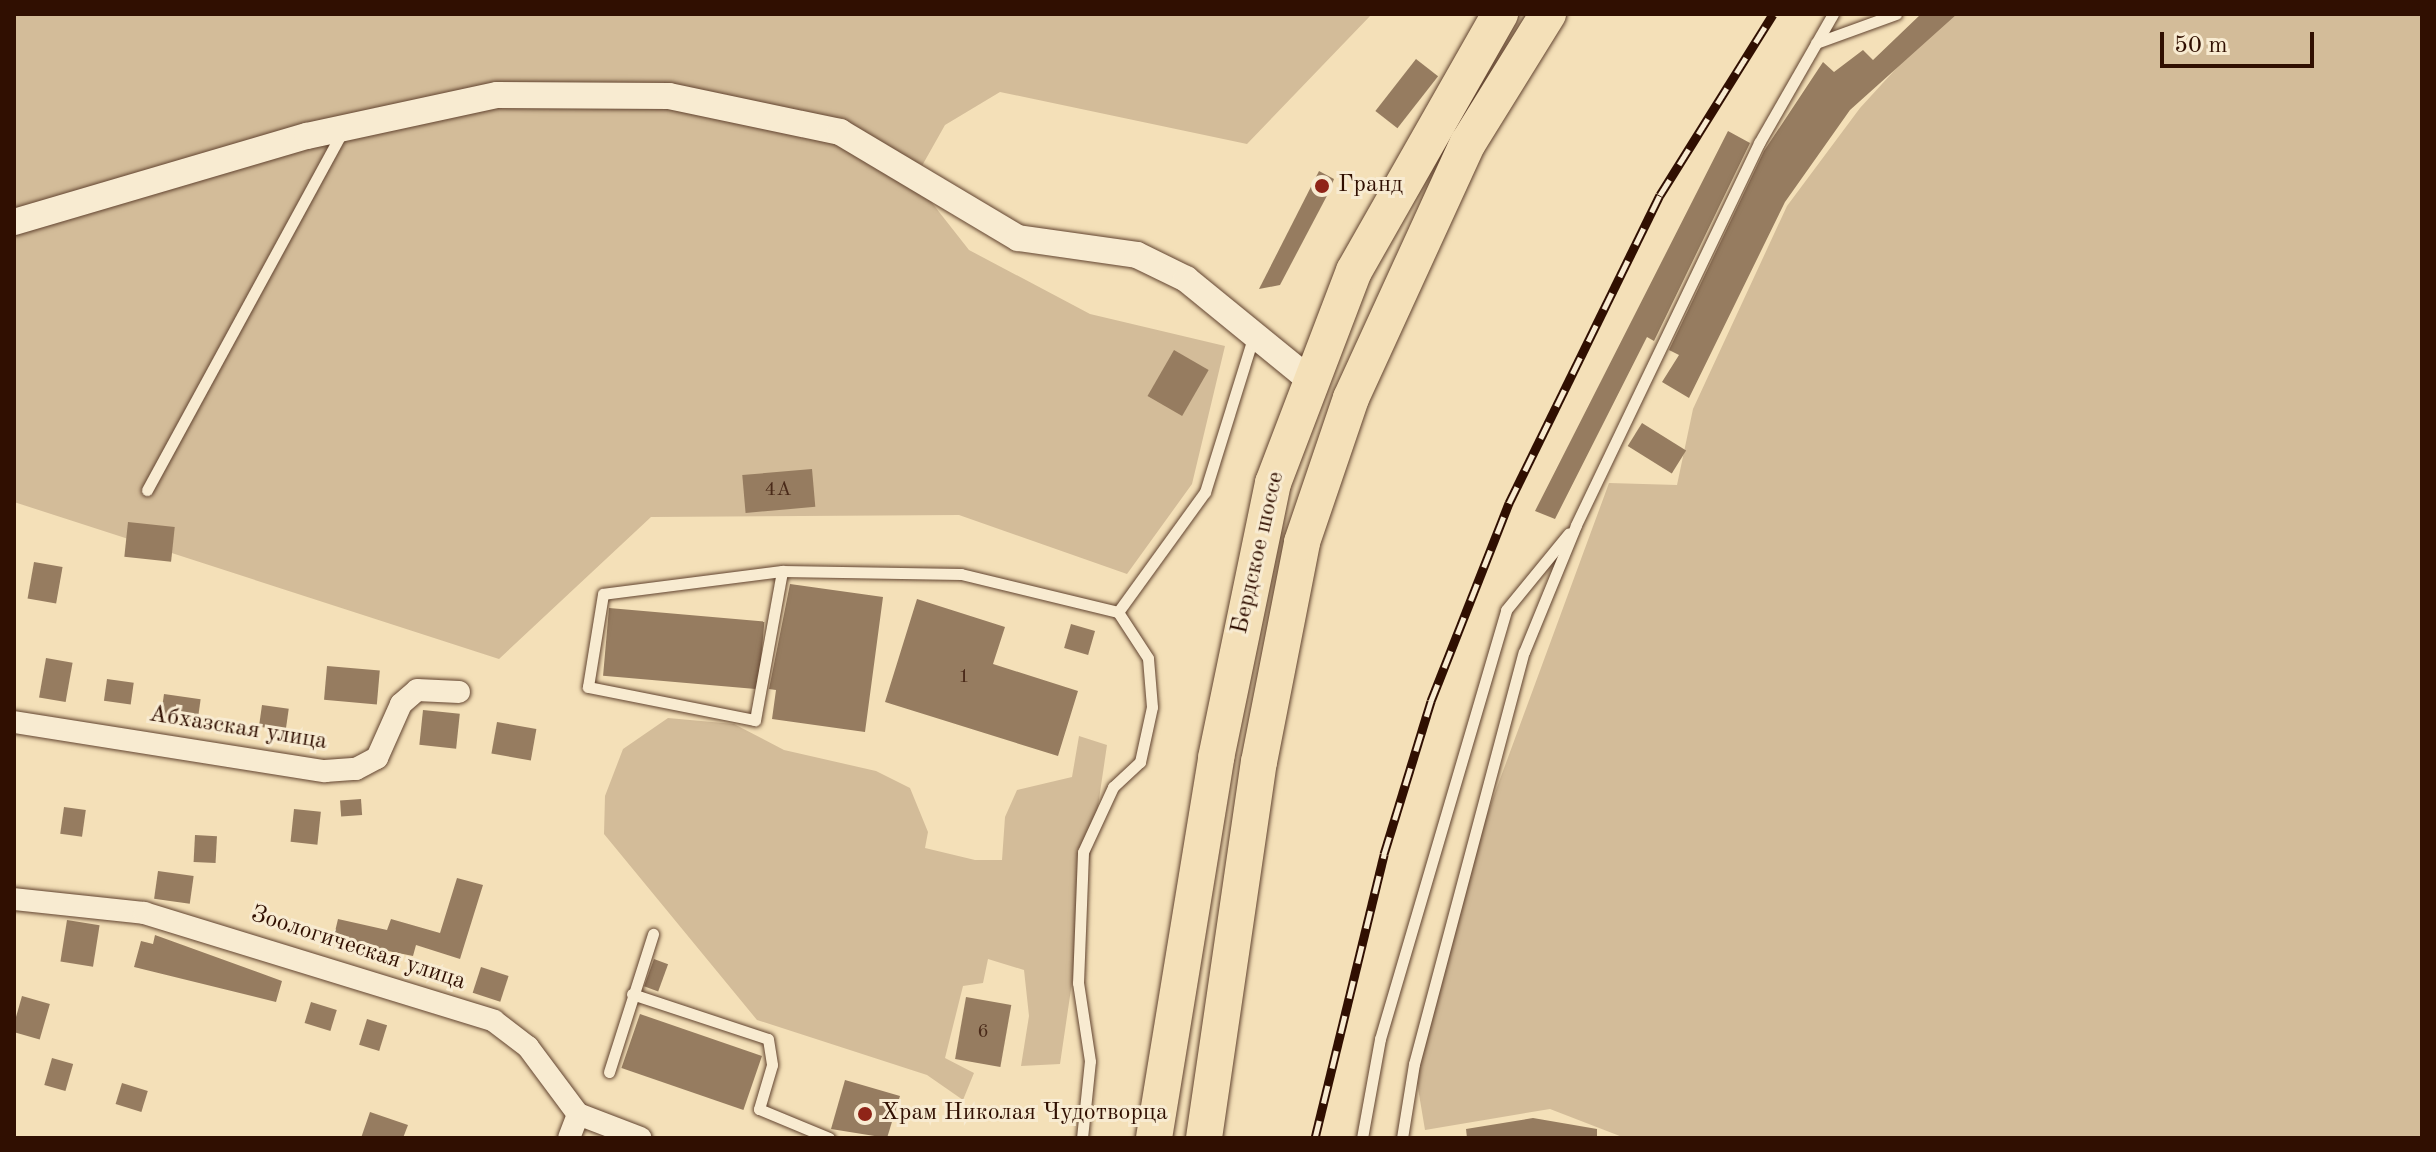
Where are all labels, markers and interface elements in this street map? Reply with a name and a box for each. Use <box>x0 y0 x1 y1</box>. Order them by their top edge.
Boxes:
scale bar <box>2164 16 2318 66</box>
text: 50 m <box>2174 34 2228 58</box>
place label: Гранд <box>1338 172 1403 200</box>
marker: Гранд <box>1313 177 1331 195</box>
street label: Бердское шоссе <box>1226 469 1292 637</box>
house number: 4А <box>765 478 791 502</box>
house number: 1 <box>958 665 970 689</box>
street label: Абхазская улица <box>147 701 329 757</box>
street label: Зоологическая улица <box>247 901 469 997</box>
house number: 6 <box>977 1020 989 1044</box>
place label: Храм Николая Чудотворца <box>881 1100 1168 1128</box>
marker: Храм Николая Чудотворца <box>856 1105 874 1123</box>

